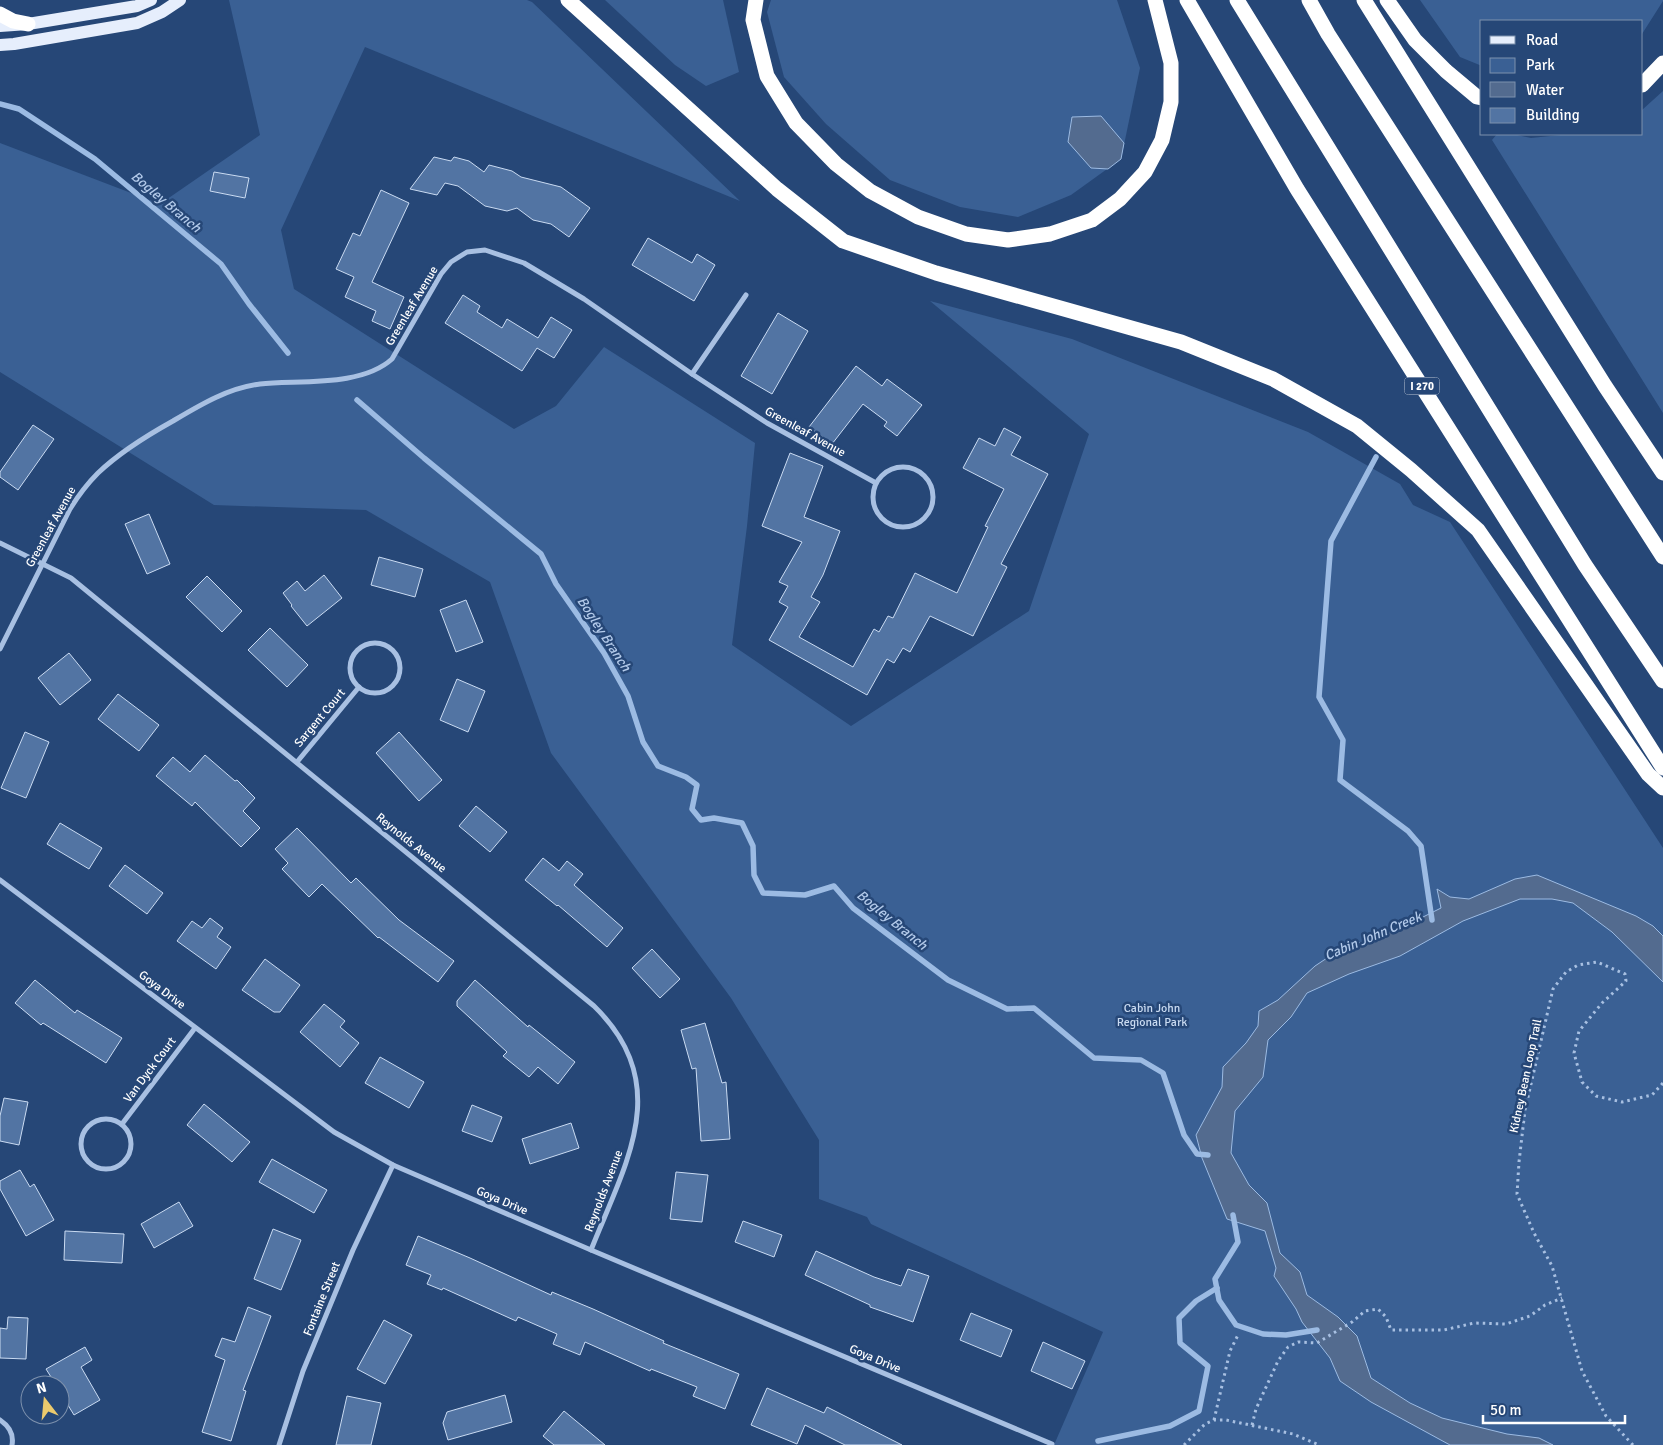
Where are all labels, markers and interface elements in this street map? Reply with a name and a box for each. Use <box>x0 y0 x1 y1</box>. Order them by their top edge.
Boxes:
legend <box>1480 20 1643 135</box>
text: Road <box>1526 31 1558 49</box>
text: Park <box>1526 56 1555 74</box>
text: Water <box>1526 81 1564 99</box>
text: Building <box>1526 106 1580 124</box>
water label: Bogley Branch <box>128 168 205 236</box>
street label: Greenleaf Avenue <box>382 263 442 349</box>
road number: I 270 <box>1404 378 1440 394</box>
street label: Greenleaf Avenue <box>762 404 848 460</box>
street label: Greenleaf Avenue <box>23 484 79 570</box>
water label: Bogley Branch <box>573 593 635 675</box>
street label: Sargent Court <box>291 686 349 750</box>
street label: Reynolds Avenue <box>373 810 449 876</box>
water label: Bogley Branch <box>853 886 931 954</box>
water label: Cabin John Creek <box>1322 907 1426 964</box>
street label: Goya Drive <box>136 968 188 1012</box>
park label: Cabin John Regional Park <box>1117 1001 1187 1030</box>
street label: Kidney Bean Loop Trail <box>1507 1017 1545 1134</box>
street label: Van Dyck Court <box>121 1034 179 1106</box>
street label: Reynolds Avenue <box>581 1148 627 1234</box>
street label: Goya Drive <box>474 1183 530 1219</box>
street label: Fontaine Street <box>300 1260 344 1338</box>
street label: Goya Drive <box>847 1341 903 1377</box>
north arrow <box>20 1375 70 1425</box>
text: N <box>35 1378 49 1397</box>
scale bar <box>1483 1392 1626 1424</box>
text: 50 m <box>1490 1401 1521 1419</box>

